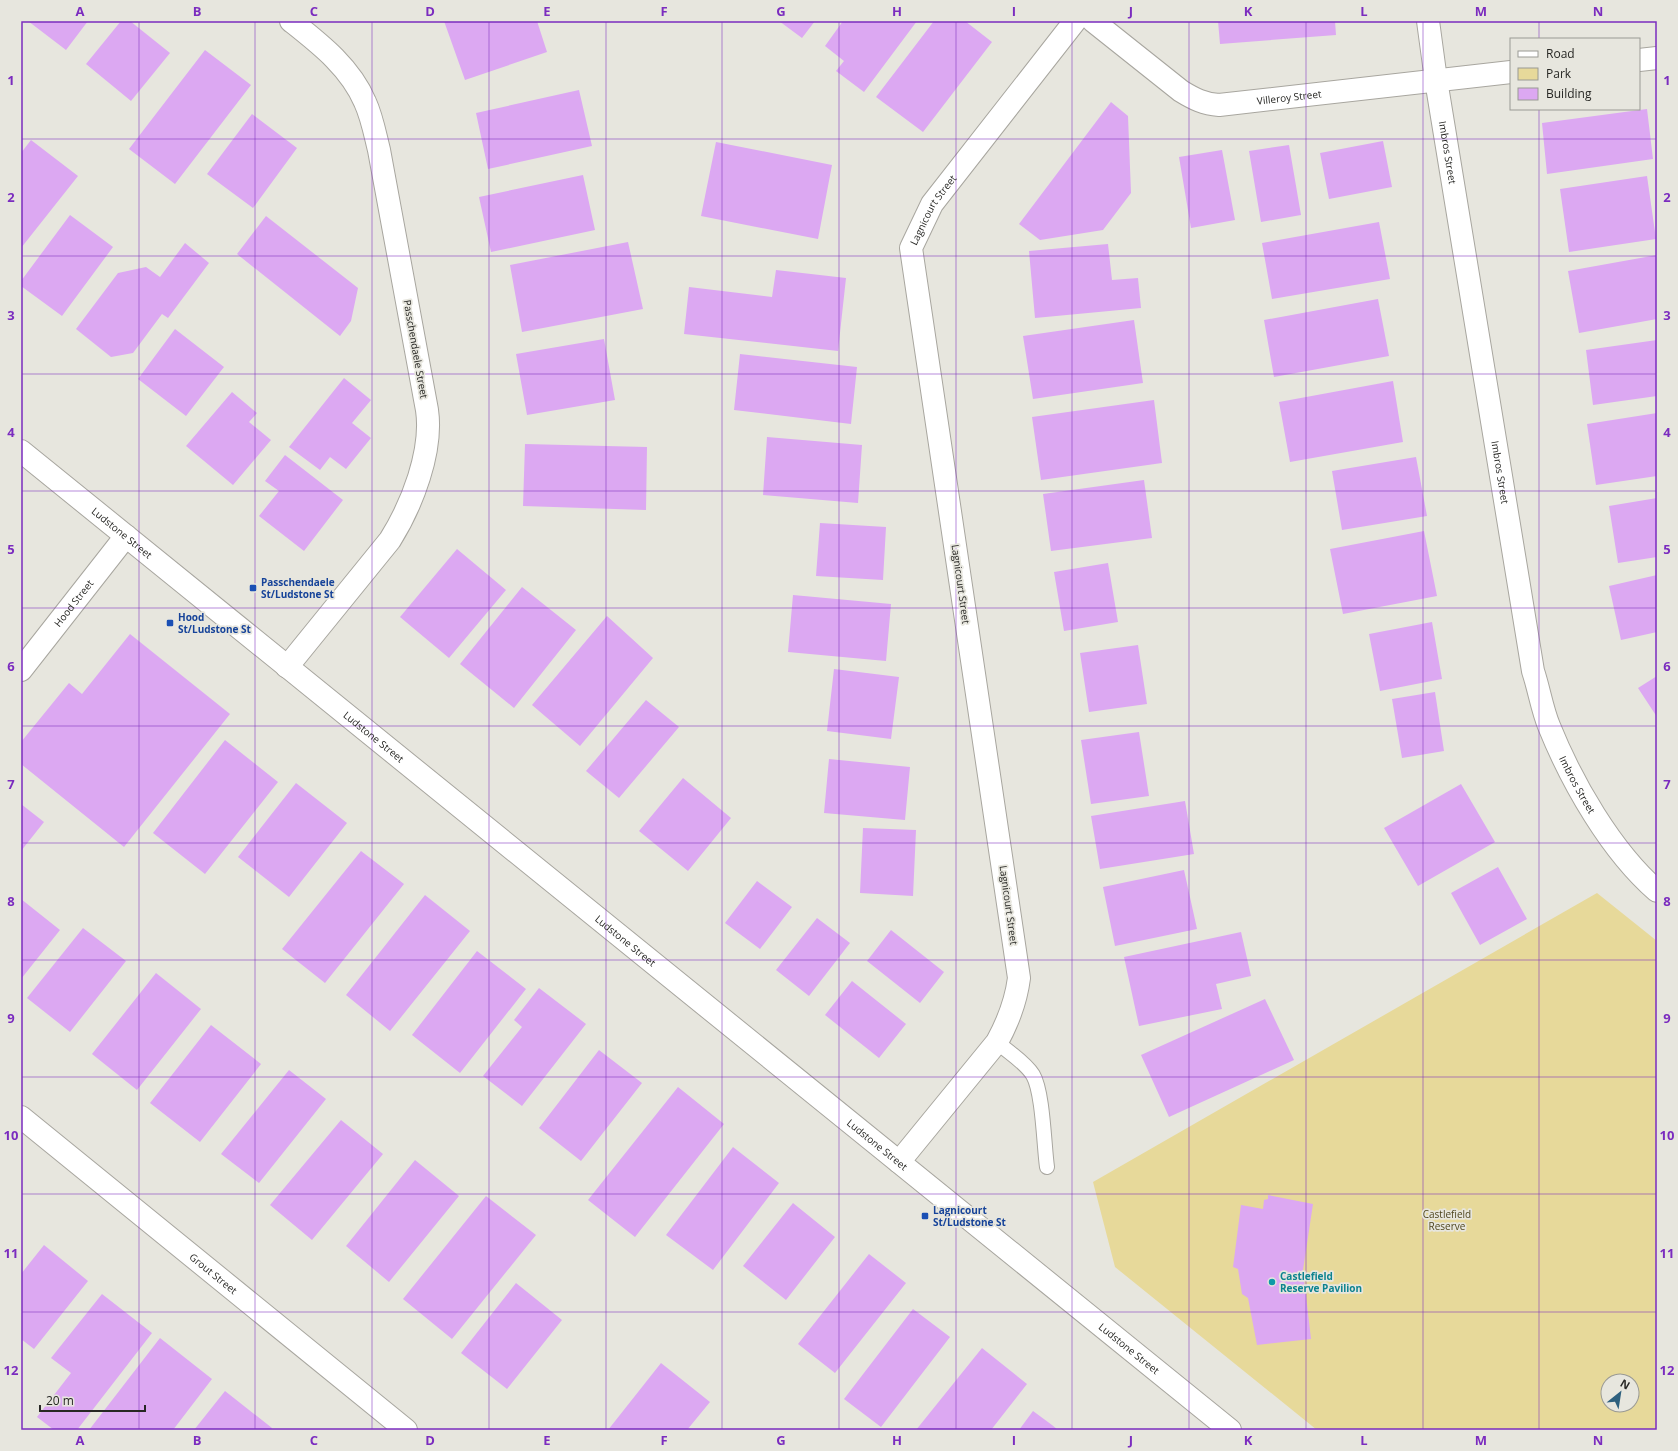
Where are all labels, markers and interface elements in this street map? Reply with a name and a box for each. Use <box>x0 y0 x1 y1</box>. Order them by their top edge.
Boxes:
text: A <box>76 2 85 20</box>
text: B <box>193 2 202 20</box>
text: C <box>310 2 318 20</box>
text: D <box>425 2 435 20</box>
text: E <box>543 2 551 20</box>
text: F <box>660 2 668 20</box>
text: G <box>776 2 786 20</box>
text: H <box>892 2 902 20</box>
text: I <box>1012 2 1016 20</box>
text: J <box>1128 2 1133 20</box>
text: K <box>1244 2 1253 20</box>
text: L <box>1360 2 1368 20</box>
text: M <box>1475 2 1487 20</box>
text: N <box>1593 2 1603 20</box>
legend <box>1510 38 1640 110</box>
text: Road <box>1546 45 1575 62</box>
text: Park <box>1546 65 1572 82</box>
text: 1 <box>7 71 15 89</box>
text: 1 <box>1663 71 1671 89</box>
text: Building <box>1546 85 1592 102</box>
street label: Villeroy Street <box>1256 86 1323 108</box>
street label: Imbros Street <box>1436 120 1460 185</box>
street label: Lagnicourt Street <box>906 171 960 247</box>
text: 2 <box>7 188 15 206</box>
text: 2 <box>1663 188 1671 206</box>
street label: Passchendaele Street <box>400 299 432 400</box>
text: 3 <box>7 306 15 324</box>
text: 3 <box>1663 306 1671 324</box>
text: 4 <box>7 423 15 441</box>
text: 4 <box>1663 423 1671 441</box>
street label: Imbros Street <box>1488 440 1513 505</box>
street label: Ludstone Street <box>89 504 156 562</box>
text: 5 <box>7 540 15 558</box>
text: 5 <box>1663 540 1671 558</box>
street label: Lagnicourt Street <box>949 543 974 625</box>
place label: Passchendaele St/Ludstone St <box>261 575 335 601</box>
street label: Hood Street <box>51 576 97 630</box>
marker: Passchendaele St/Ludstone St <box>248 583 258 593</box>
place label: Hood St/Ludstone St <box>178 610 252 636</box>
marker: Hood St/Ludstone St <box>165 618 175 628</box>
text: 6 <box>7 657 15 675</box>
text: 6 <box>1663 657 1671 675</box>
street label: Ludstone Street <box>341 708 407 766</box>
street label: Imbros Street <box>1556 753 1599 817</box>
text: 7 <box>7 775 15 793</box>
text: 7 <box>1663 775 1671 793</box>
street label: Lagnicourt Street <box>997 864 1022 946</box>
text: 8 <box>7 892 15 910</box>
text: 8 <box>1663 892 1671 910</box>
street label: Ludstone Street <box>592 912 659 970</box>
text: 9 <box>7 1009 15 1027</box>
text: 9 <box>1663 1009 1671 1027</box>
street label: Ludstone Street <box>844 1116 911 1174</box>
text: 10 <box>4 1126 18 1144</box>
text: 10 <box>1660 1126 1674 1144</box>
place label: Lagnicourt St/Ludstone St <box>933 1203 1007 1229</box>
park label: Castlefield Reserve <box>1423 1207 1471 1233</box>
marker: Lagnicourt St/Ludstone St <box>920 1211 930 1221</box>
text: 11 <box>4 1244 18 1262</box>
text: 11 <box>1660 1244 1674 1262</box>
street label: Grout Street <box>187 1250 241 1297</box>
place label: Castlefield Reserve Pavilion <box>1280 1269 1362 1295</box>
marker: Castlefield Reserve Pavilion <box>1267 1277 1277 1287</box>
street label: Ludstone Street <box>1096 1320 1163 1377</box>
text: 12 <box>4 1361 19 1379</box>
text: 12 <box>1660 1361 1675 1379</box>
north arrow <box>1600 1373 1640 1413</box>
text: N <box>1618 1375 1633 1393</box>
scale bar <box>40 1387 145 1413</box>
text: 20 m <box>46 1392 74 1409</box>
text: A <box>76 1431 85 1449</box>
text: B <box>193 1431 202 1449</box>
text: C <box>310 1431 318 1449</box>
text: D <box>425 1431 435 1449</box>
text: E <box>543 1431 551 1449</box>
text: F <box>660 1431 668 1449</box>
text: G <box>776 1431 786 1449</box>
text: H <box>892 1431 902 1449</box>
text: I <box>1012 1431 1016 1449</box>
text: J <box>1128 1431 1133 1449</box>
text: K <box>1244 1431 1253 1449</box>
text: L <box>1360 1431 1368 1449</box>
text: M <box>1475 1431 1487 1449</box>
text: N <box>1593 1431 1603 1449</box>

